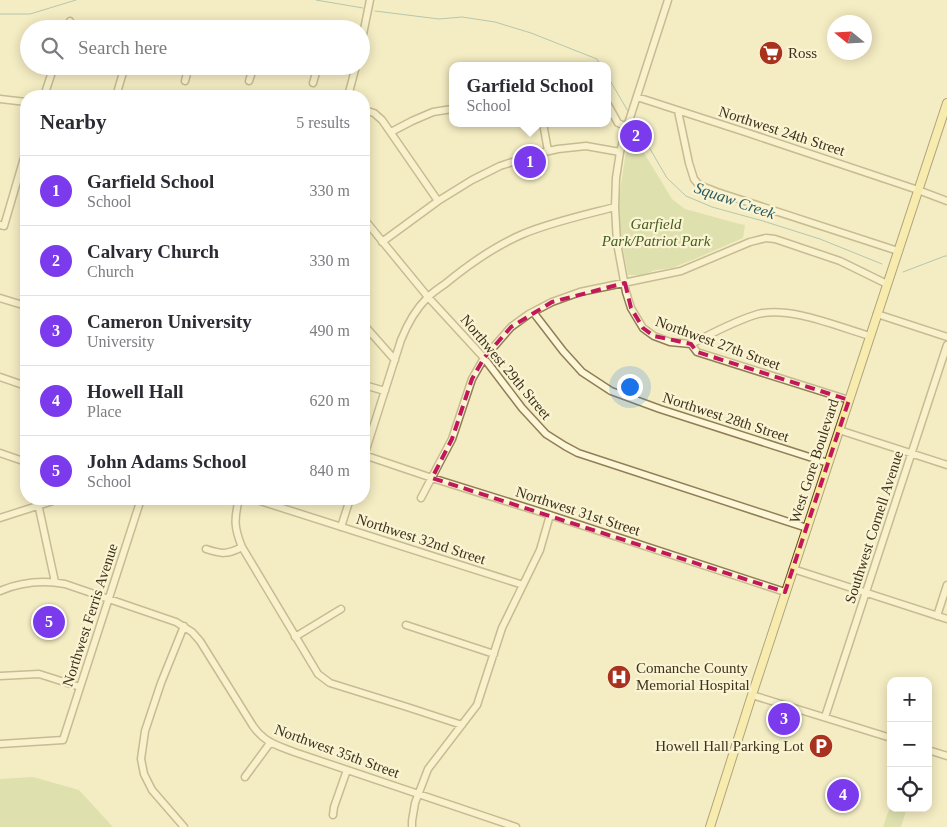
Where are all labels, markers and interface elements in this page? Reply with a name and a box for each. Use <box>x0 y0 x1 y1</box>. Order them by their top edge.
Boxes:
north arrow <box>827 15 872 60</box>
search box <box>20 20 370 75</box>
icon: search <box>38 34 66 62</box>
text: Search here <box>78 37 167 58</box>
supermarket icon: Ross <box>758 40 784 66</box>
place label: Ross <box>788 45 817 61</box>
popup <box>449 62 611 127</box>
text: Garfield School <box>466 75 594 96</box>
text: School <box>466 97 511 114</box>
street label: Northwest 24th Street <box>717 103 848 159</box>
text: Nearby <box>40 110 107 134</box>
text: 5 results <box>296 114 350 131</box>
pin: 2 <box>620 117 652 155</box>
pin: 1 <box>514 143 546 181</box>
text: Garfield School <box>87 171 214 192</box>
water label: Squaw Creek <box>692 179 778 223</box>
text: 1 <box>52 182 60 199</box>
text: 330 m <box>310 182 350 199</box>
text: School <box>87 193 131 210</box>
park label: Garfield Park/Patriot Park <box>601 216 711 249</box>
text: Calvary Church <box>87 241 219 262</box>
text: 2 <box>52 252 60 269</box>
text: 330 m <box>310 252 350 269</box>
text: Church <box>87 263 134 280</box>
text: Cameron University <box>87 311 252 332</box>
street label: Northwest 29th Street <box>458 311 555 423</box>
street label: Northwest 27th Street <box>653 313 783 373</box>
text: 3 <box>52 322 60 339</box>
text: 490 m <box>310 322 350 339</box>
text: University <box>87 333 155 350</box>
your location <box>617 374 643 400</box>
text: Howell Hall <box>87 381 184 402</box>
street label: Northwest 28th Street <box>661 389 792 445</box>
text: 4 <box>52 392 60 409</box>
text: 620 m <box>310 392 350 409</box>
street label: West Gore Boulevard <box>786 396 842 525</box>
text: Place <box>87 403 122 420</box>
street label: Southwest Cornell Avenue <box>842 448 906 605</box>
text: John Adams School <box>87 451 246 472</box>
text: 5 <box>52 462 60 479</box>
text: 840 m <box>310 462 350 479</box>
text: School <box>87 473 131 490</box>
street label: Northwest 31st Street <box>514 483 643 539</box>
street label: Northwest 32nd Street <box>354 511 488 568</box>
street label: Northwest Ferris Avenue <box>59 541 121 689</box>
pin: 5 <box>33 603 65 641</box>
place label: Comanche County Memorial Hospital <box>636 660 750 693</box>
hospital icon: Comanche County Memorial Hospital <box>606 664 632 690</box>
map controls <box>887 677 932 812</box>
button: + <box>887 677 932 722</box>
pin: 3 <box>768 700 800 738</box>
street label: Northwest 35th Street <box>272 721 402 781</box>
button: − <box>887 722 932 767</box>
parking icon: Howell Hall Parking Lot <box>808 733 834 759</box>
place label: Howell Hall Parking Lot <box>655 738 805 754</box>
button: locate <box>887 767 932 812</box>
pin: 4 <box>827 776 859 814</box>

